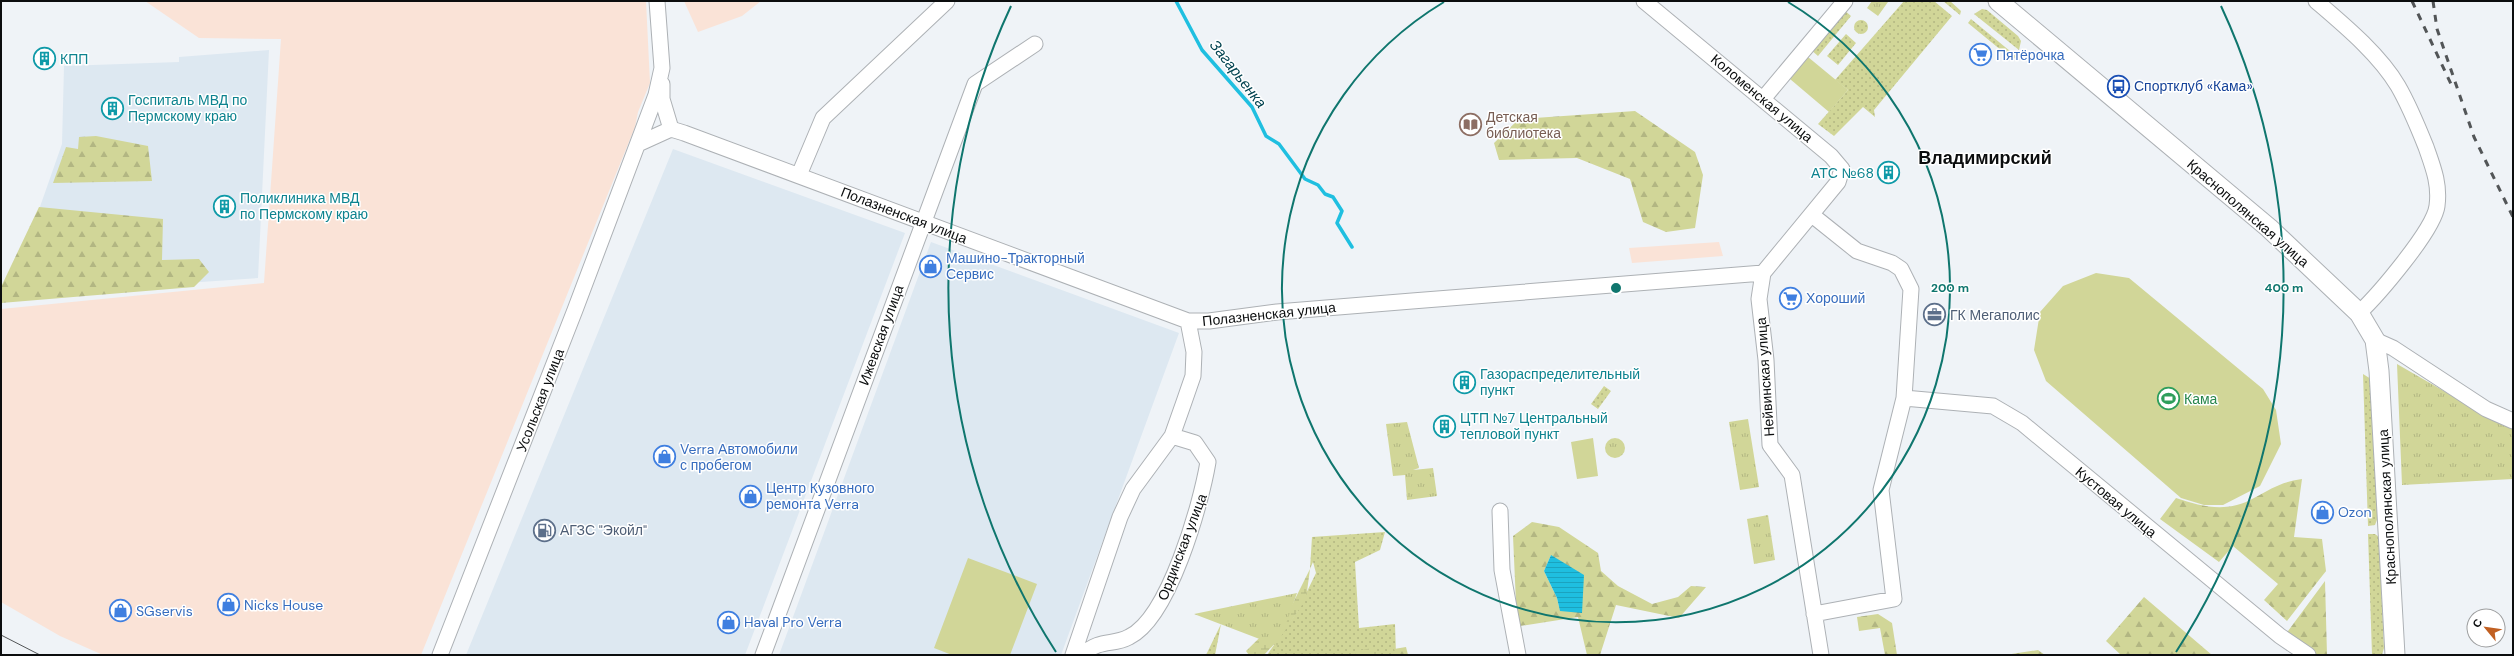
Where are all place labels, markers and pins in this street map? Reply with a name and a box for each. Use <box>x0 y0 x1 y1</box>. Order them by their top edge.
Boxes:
supermarket icon: Пятёрочка <box>1968 42 1994 68</box>
building icon: КПП <box>32 46 58 72</box>
place label: Пятёрочка <box>1996 46 2065 64</box>
place label: КПП <box>60 50 88 68</box>
bus stop icon: Спортклуб «Кама» <box>2106 73 2132 99</box>
place label: Спортклуб «Кама» <box>2134 77 2253 95</box>
place label: Госпиталь МВД по Пермскому краю <box>128 91 248 125</box>
building icon: Госпиталь МВД по Пермскому краю <box>99 95 125 121</box>
place label: Детская библиотека <box>1486 108 1561 142</box>
library icon: Детская библиотека <box>1457 112 1483 138</box>
building icon: АТС №68 <box>1876 160 1902 186</box>
place label: АТС №68 <box>1811 164 1874 182</box>
place label: Поликлиника МВД по Пермскому краю <box>240 189 368 223</box>
building icon: Поликлиника МВД по Пермскому краю <box>212 193 238 219</box>
place label: Машино-Тракторный Сервис <box>946 249 1085 283</box>
shop icon: Машино-Тракторный Сервис <box>917 253 943 279</box>
centre of rings <box>1609 281 1623 295</box>
supermarket icon: Хороший <box>1778 285 1804 311</box>
place label: Хороший <box>1806 289 1865 307</box>
office icon: ГК Мегаполис <box>1921 302 1947 328</box>
place label: ГК Мегаполис <box>1950 306 2040 324</box>
place label: Газораспределительный пункт <box>1480 365 1640 399</box>
building icon: Газораспределительный пункт <box>1452 369 1478 395</box>
sports icon: Кама <box>2155 386 2181 412</box>
place label: Кама <box>2184 390 2218 408</box>
place label: ЦТП №7 Центральный тепловой пункт <box>1460 409 1608 443</box>
building icon: ЦТП №7 Центральный тепловой пункт <box>1432 413 1458 439</box>
place label: Verra Автомобили с пробегом <box>680 440 798 474</box>
shop icon: Verra Автомобили с пробегом <box>652 444 678 470</box>
place label: Центр Кузовного ремонта Verra <box>766 479 875 513</box>
shop icon: Центр Кузовного ремонта Verra <box>737 483 763 509</box>
shop icon: Ozon <box>2310 499 2336 525</box>
place label: Ozon <box>2338 503 2372 521</box>
fuel station icon: АГЗС "Экойл" <box>532 517 558 543</box>
place label: АГЗС "Экойл" <box>560 521 647 539</box>
shop icon: Nicks House <box>215 592 241 618</box>
place label: Nicks House <box>244 596 323 614</box>
shop icon: SGservis <box>108 598 134 624</box>
place label: SGservis <box>136 602 193 620</box>
shop icon: Haval Pro Verra <box>716 609 742 635</box>
place label: Haval Pro Verra <box>744 613 842 631</box>

